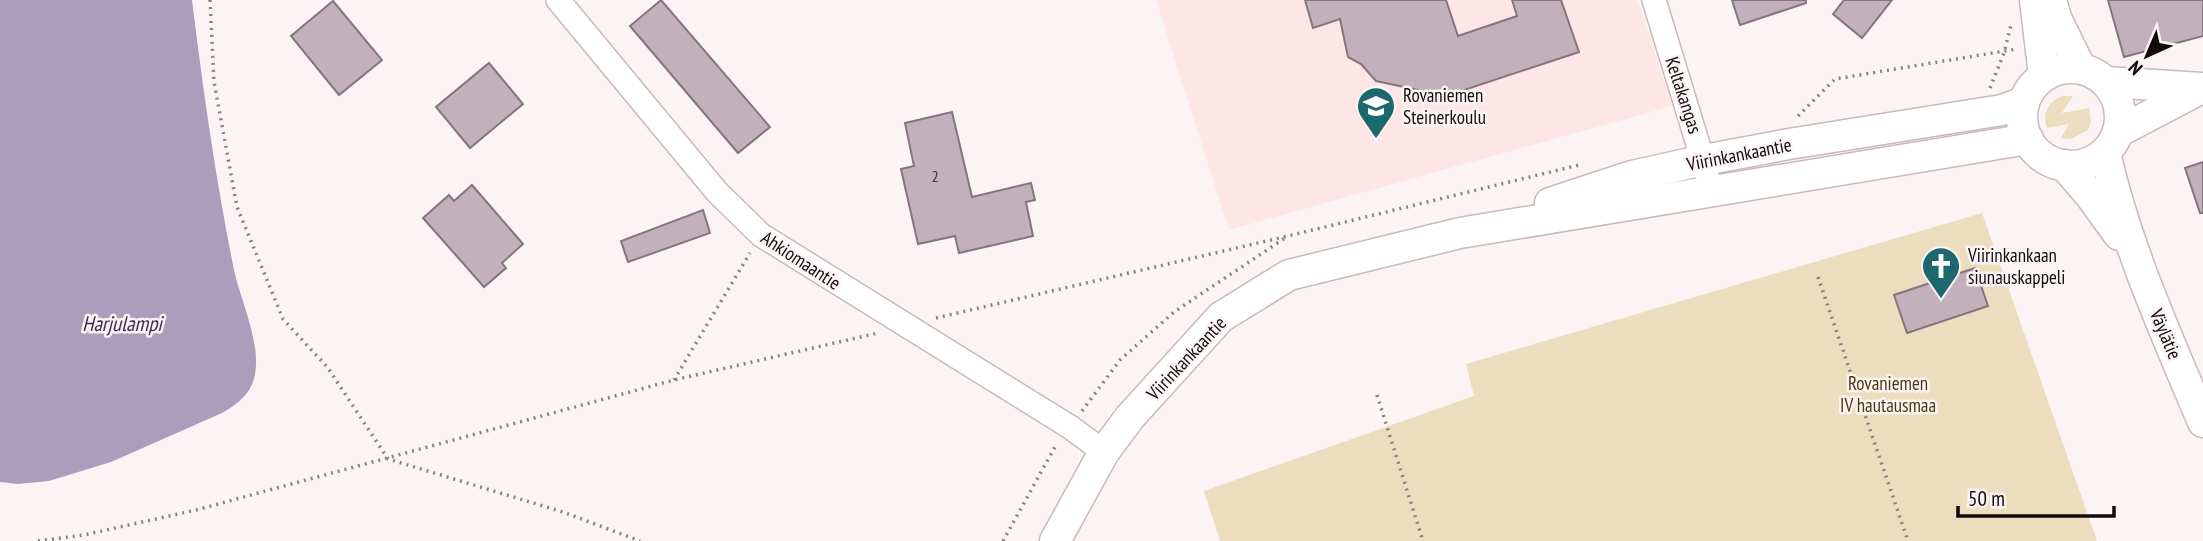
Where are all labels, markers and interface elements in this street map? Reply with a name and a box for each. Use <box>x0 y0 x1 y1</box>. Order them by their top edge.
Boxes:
north arrow <box>2112 21 2182 91</box>
street label: Keltakangas <box>1660 54 1708 136</box>
text: N <box>2123 56 2147 80</box>
place label: Rovaniemen Steinerkoulu <box>1403 83 1486 129</box>
school or university icon: Rovaniemen Steinerkoulu <box>1355 85 1397 140</box>
street label: Viirinkankaantie <box>1684 132 1794 176</box>
house number: 2 <box>931 166 939 186</box>
street label: Ahkiomaantie <box>757 225 845 295</box>
place label: Viirinkankaan siunauskappeli <box>1967 243 2065 289</box>
church icon: Viirinkankaan siunauskappeli <box>1920 245 1962 300</box>
street label: Väylätie <box>2144 304 2187 363</box>
water label: Harjulampi <box>82 310 164 337</box>
street label: Viirinkankaantie <box>1140 311 1231 406</box>
park label: Rovaniemen IV hautausmaa <box>1840 371 1936 417</box>
scale bar <box>1958 475 2114 518</box>
text: 50 m <box>1968 485 2005 512</box>

